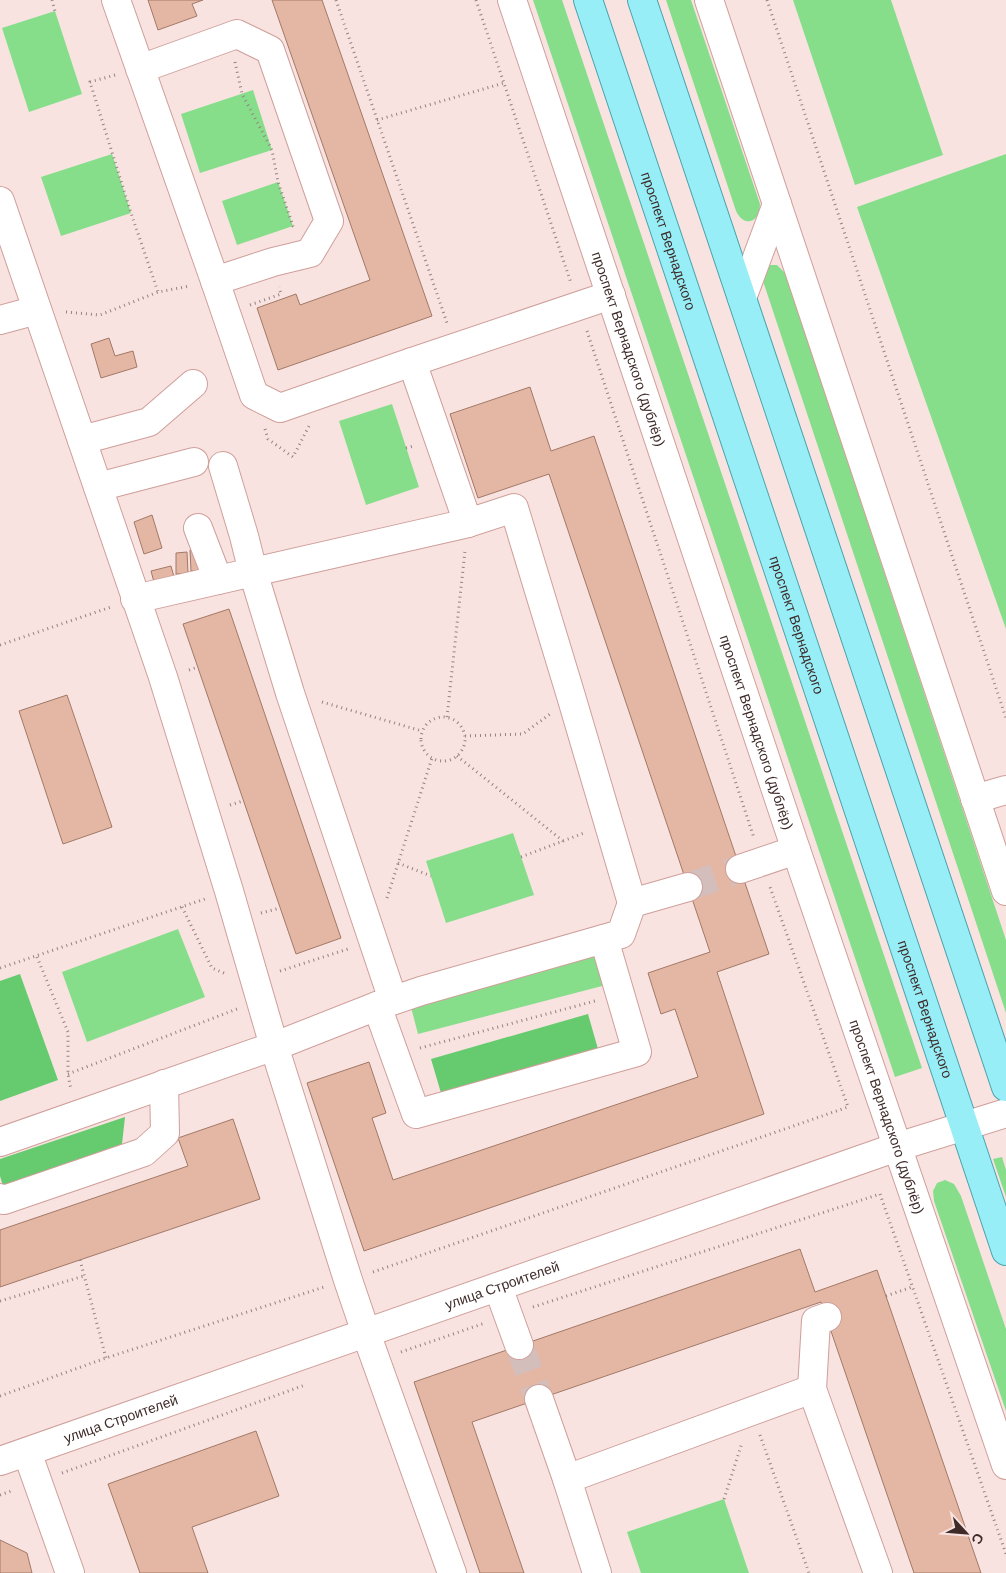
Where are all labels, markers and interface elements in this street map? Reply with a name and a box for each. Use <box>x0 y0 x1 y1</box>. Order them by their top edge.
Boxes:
street label: проспект Вернадского <box>638 170 699 312</box>
street label: проспект Вернадского (дублёр) <box>589 250 669 448</box>
street label: проспект Вернадского <box>766 554 827 696</box>
street label: проспект Вернадского (дублёр) <box>717 633 797 832</box>
street label: проспект Вернадского <box>895 938 956 1080</box>
street label: проспект Вернадского (дублёр) <box>846 1017 928 1216</box>
street label: улица Строителей <box>443 1258 561 1313</box>
street label: улица Строителей <box>62 1391 180 1446</box>
north arrow <box>941 1508 991 1558</box>
text: С <box>968 1531 987 1547</box>

